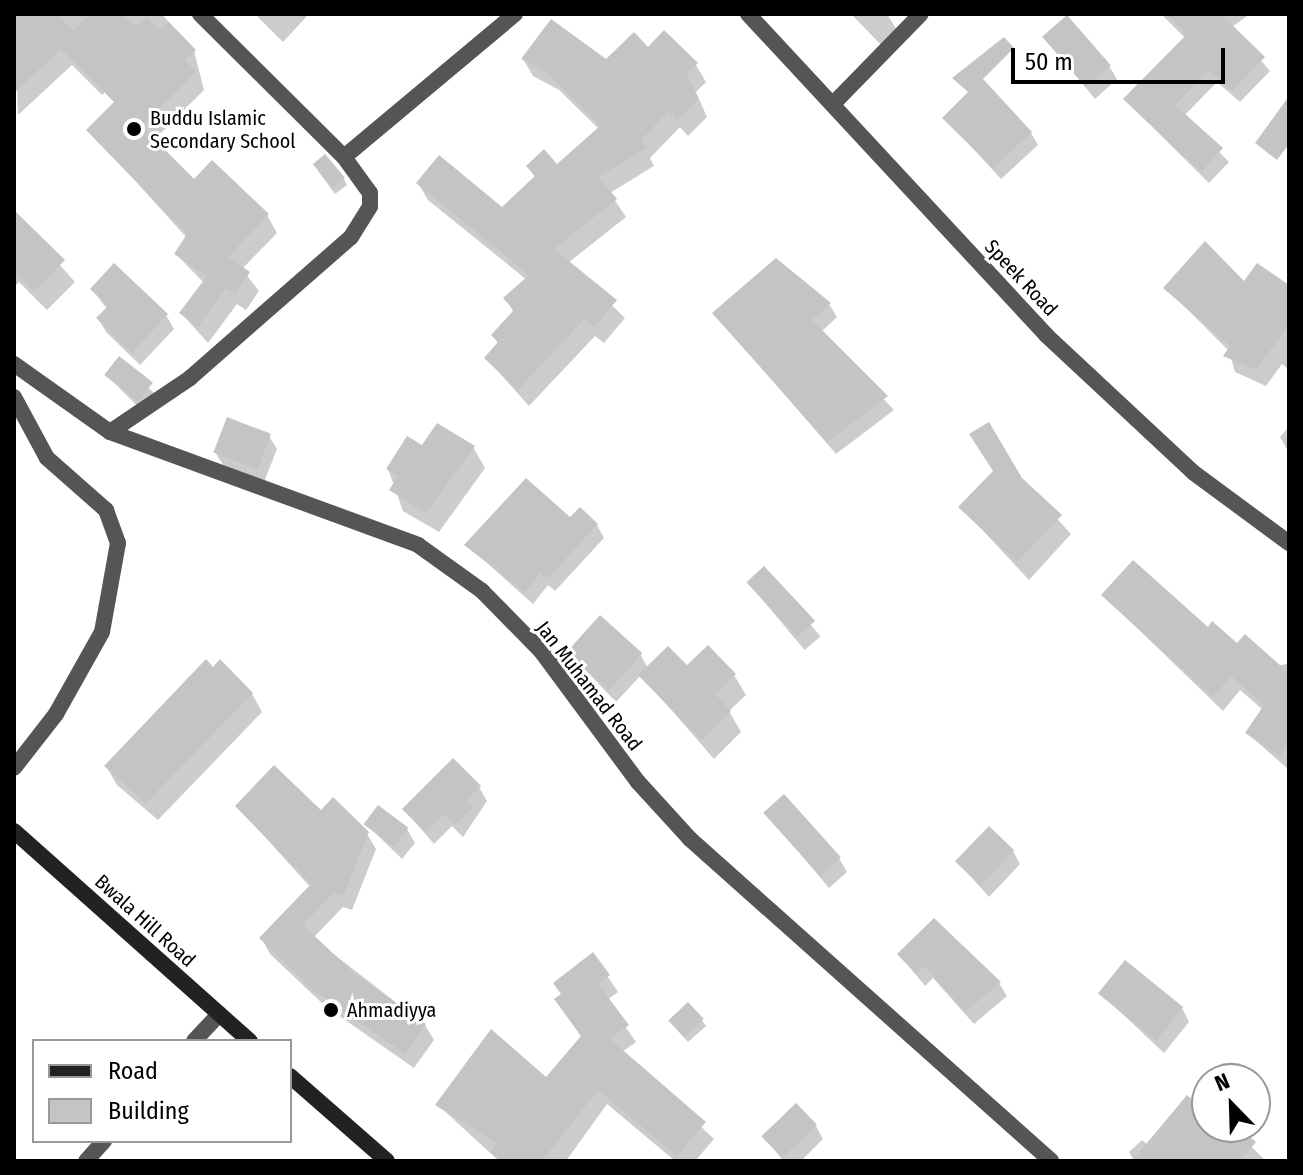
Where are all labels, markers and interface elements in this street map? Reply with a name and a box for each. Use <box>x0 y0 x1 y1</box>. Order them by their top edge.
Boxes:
scale bar <box>1015 32 1229 82</box>
text: 50 m <box>1025 48 1073 76</box>
place label: Buddu Islamic Secondary School <box>150 106 295 153</box>
marker: Buddu Islamic Secondary School <box>125 120 143 138</box>
street label: Speek Road <box>980 235 1062 321</box>
street label: Jan Muhamad Road <box>531 617 647 755</box>
street label: Bwala Hill Road <box>90 870 200 972</box>
place label: Ahmadiyya <box>347 998 436 1022</box>
marker: Ahmadiyya <box>322 1001 340 1019</box>
legend <box>32 1039 292 1143</box>
text: Road <box>108 1057 158 1085</box>
north arrow <box>1191 1063 1271 1143</box>
text: N <box>1211 1067 1234 1097</box>
text: Building <box>108 1097 189 1125</box>

